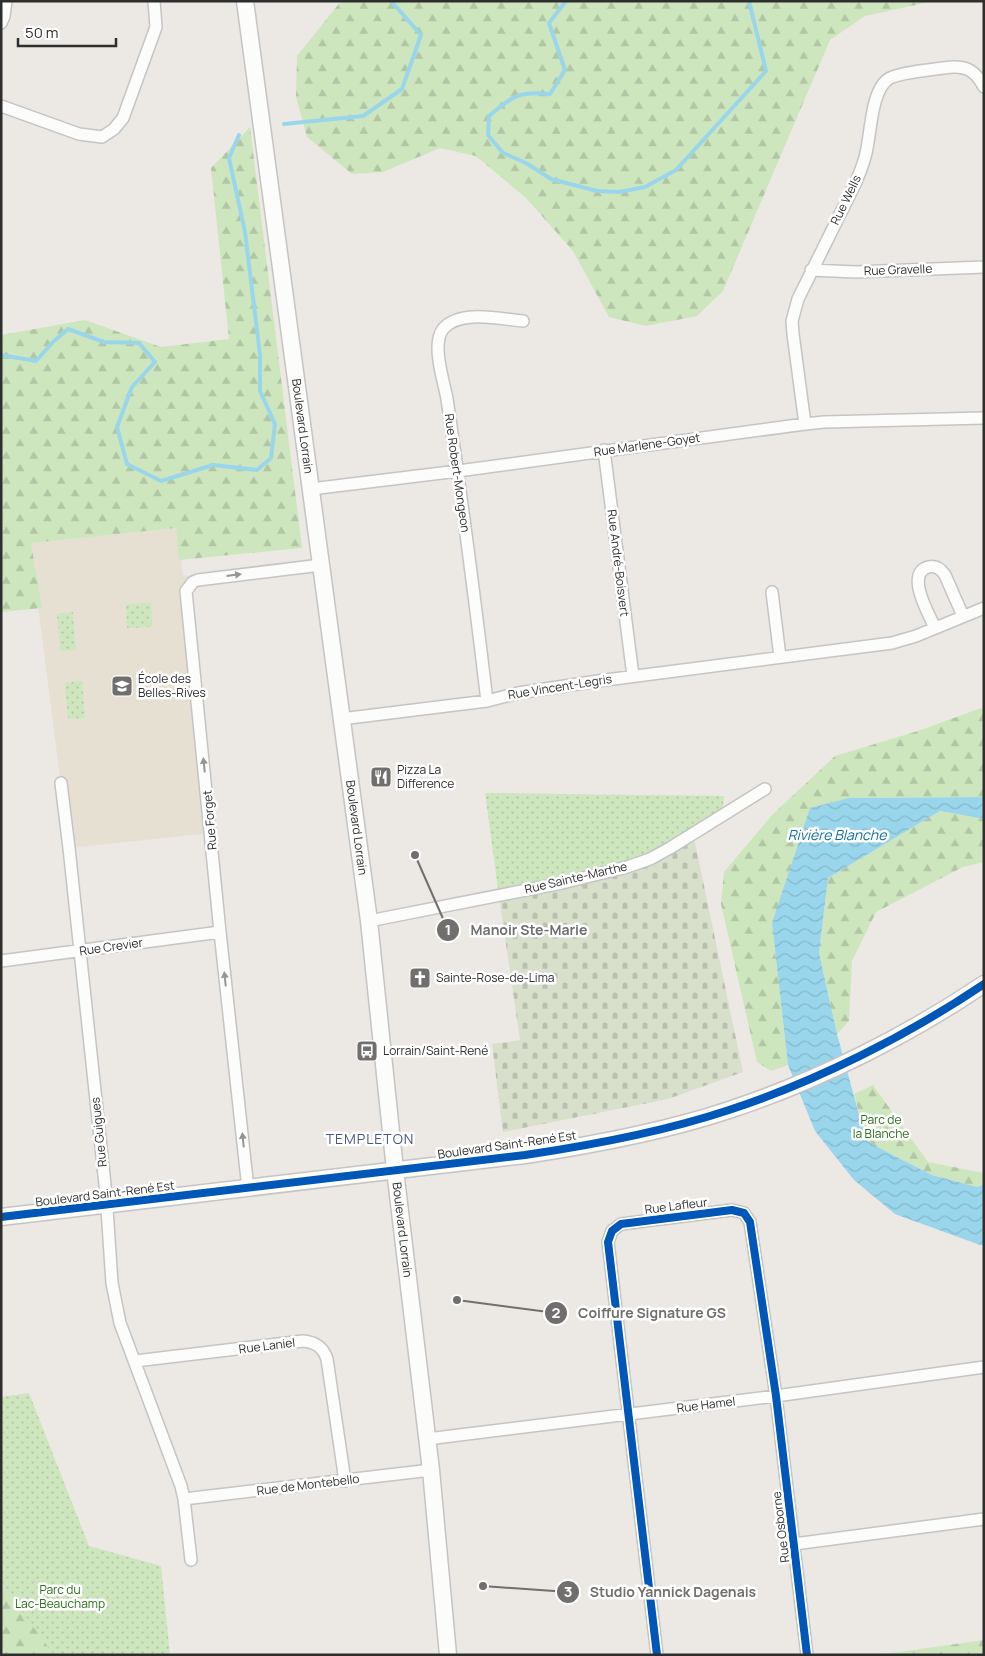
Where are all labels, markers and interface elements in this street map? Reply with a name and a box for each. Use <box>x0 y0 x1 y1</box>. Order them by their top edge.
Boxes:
scale bar <box>18 15 115 47</box>
text: 50 m <box>25 22 59 43</box>
street label: Rue Wells <box>826 172 865 228</box>
street label: Rue Gravelle <box>863 260 933 279</box>
street label: Boulevard Lorrain <box>288 378 318 475</box>
street label: Rue Robert-Mongeon <box>441 412 474 533</box>
street label: Rue Marlene-Goyet <box>593 429 701 460</box>
street label: Rue André-Boisvert <box>604 508 634 618</box>
one-way arrow <box>227 571 243 579</box>
place label: École des Belles-Rives <box>138 670 206 701</box>
street label: Rue Vincent-Legris <box>507 670 613 703</box>
school or university icon: École des Belles-Rives <box>110 674 134 698</box>
one-way arrow <box>200 756 208 772</box>
place label: Pizza La Difference <box>397 761 454 792</box>
restaurant icon: Pizza La Difference <box>369 765 393 789</box>
street label: Boulevard Lorrain <box>342 779 372 876</box>
street label: Rue Forget <box>198 789 221 851</box>
water label: Rivière Blanche <box>788 825 887 844</box>
street label: Rue Sainte-Marthe <box>523 857 629 898</box>
callout: Manoir Ste-Marie <box>435 915 597 944</box>
text: 1 <box>445 919 451 940</box>
text: Manoir Ste-Marie <box>471 920 587 939</box>
street label: Rue Crevier <box>78 934 144 959</box>
church icon: Sainte-Rose-de-Lima <box>408 966 432 990</box>
place label: Sainte-Rose-de-Lima <box>436 969 555 986</box>
one-way arrow <box>221 970 229 986</box>
bus stop icon: Lorrain/Saint-René <box>355 1039 379 1063</box>
place label: Lorrain/Saint-René <box>383 1042 488 1059</box>
street label: Rue Guigues <box>86 1096 111 1168</box>
park label: Parc de la Blanche <box>853 1111 909 1142</box>
street label: Boulevard Saint-René Est <box>436 1126 578 1163</box>
district label: TEMPLETON <box>326 1129 414 1148</box>
one-way arrow <box>239 1132 247 1148</box>
street label: Boulevard Saint-René Est <box>34 1177 176 1210</box>
street label: Boulevard Lorrain <box>389 1181 417 1278</box>
street label: Rue Lafleur <box>644 1193 709 1218</box>
callout: Coiffure Signature GS <box>543 1298 736 1327</box>
text: 2 <box>552 1302 561 1323</box>
text: Coiffure Signature GS <box>578 1303 726 1322</box>
street label: Rue Laniel <box>238 1334 296 1357</box>
street label: Rue Hamel <box>676 1392 736 1417</box>
street label: Rue de Montebello <box>256 1470 360 1499</box>
street label: Rue Osborne <box>768 1490 793 1564</box>
callout: Studio Yannick Dagenais <box>555 1578 766 1607</box>
park label: Parc du Lac-Beauchamp <box>15 1581 105 1612</box>
text: 3 <box>564 1581 572 1602</box>
text: Studio Yannick Dagenais <box>590 1582 757 1601</box>

